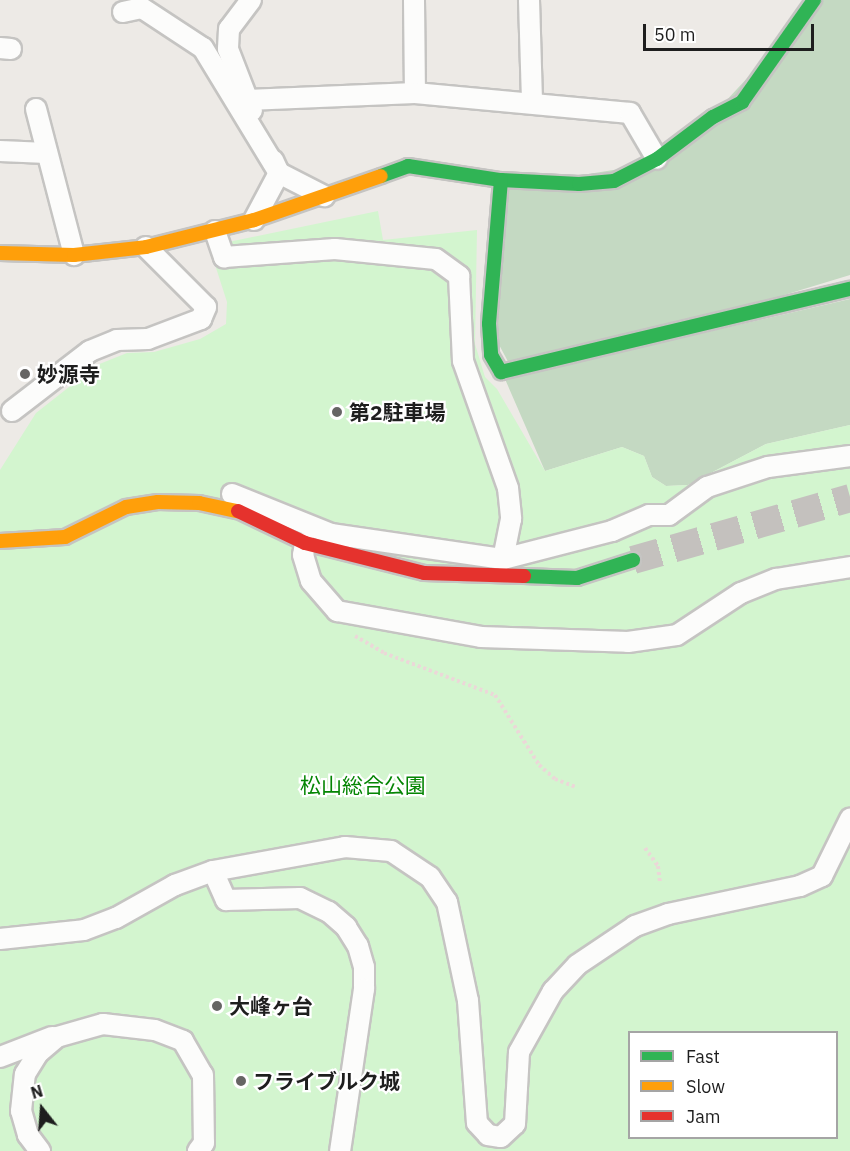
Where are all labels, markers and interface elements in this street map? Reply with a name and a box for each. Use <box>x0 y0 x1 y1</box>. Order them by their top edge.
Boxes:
scale bar <box>646 12 817 50</box>
text: 50 m <box>654 23 696 46</box>
place label: 妙源寺 <box>37 361 100 387</box>
marker: 妙源寺 <box>18 367 32 381</box>
place label: 第2駐車場 <box>349 399 446 425</box>
marker: 第2駐車場 <box>330 405 344 419</box>
park label: 松山総合公園 <box>300 772 426 798</box>
place label: 大峰ヶ台 <box>229 993 313 1019</box>
marker: 大峰ヶ台 <box>210 999 224 1013</box>
legend <box>628 1031 838 1139</box>
text: Fast <box>686 1045 720 1068</box>
place label: フライブルク城 <box>253 1068 400 1094</box>
marker: フライブルク城 <box>234 1074 248 1088</box>
text: Slow <box>686 1075 725 1098</box>
north arrow <box>12 1079 72 1139</box>
text: N <box>28 1081 45 1103</box>
text: Jam <box>686 1105 721 1128</box>

